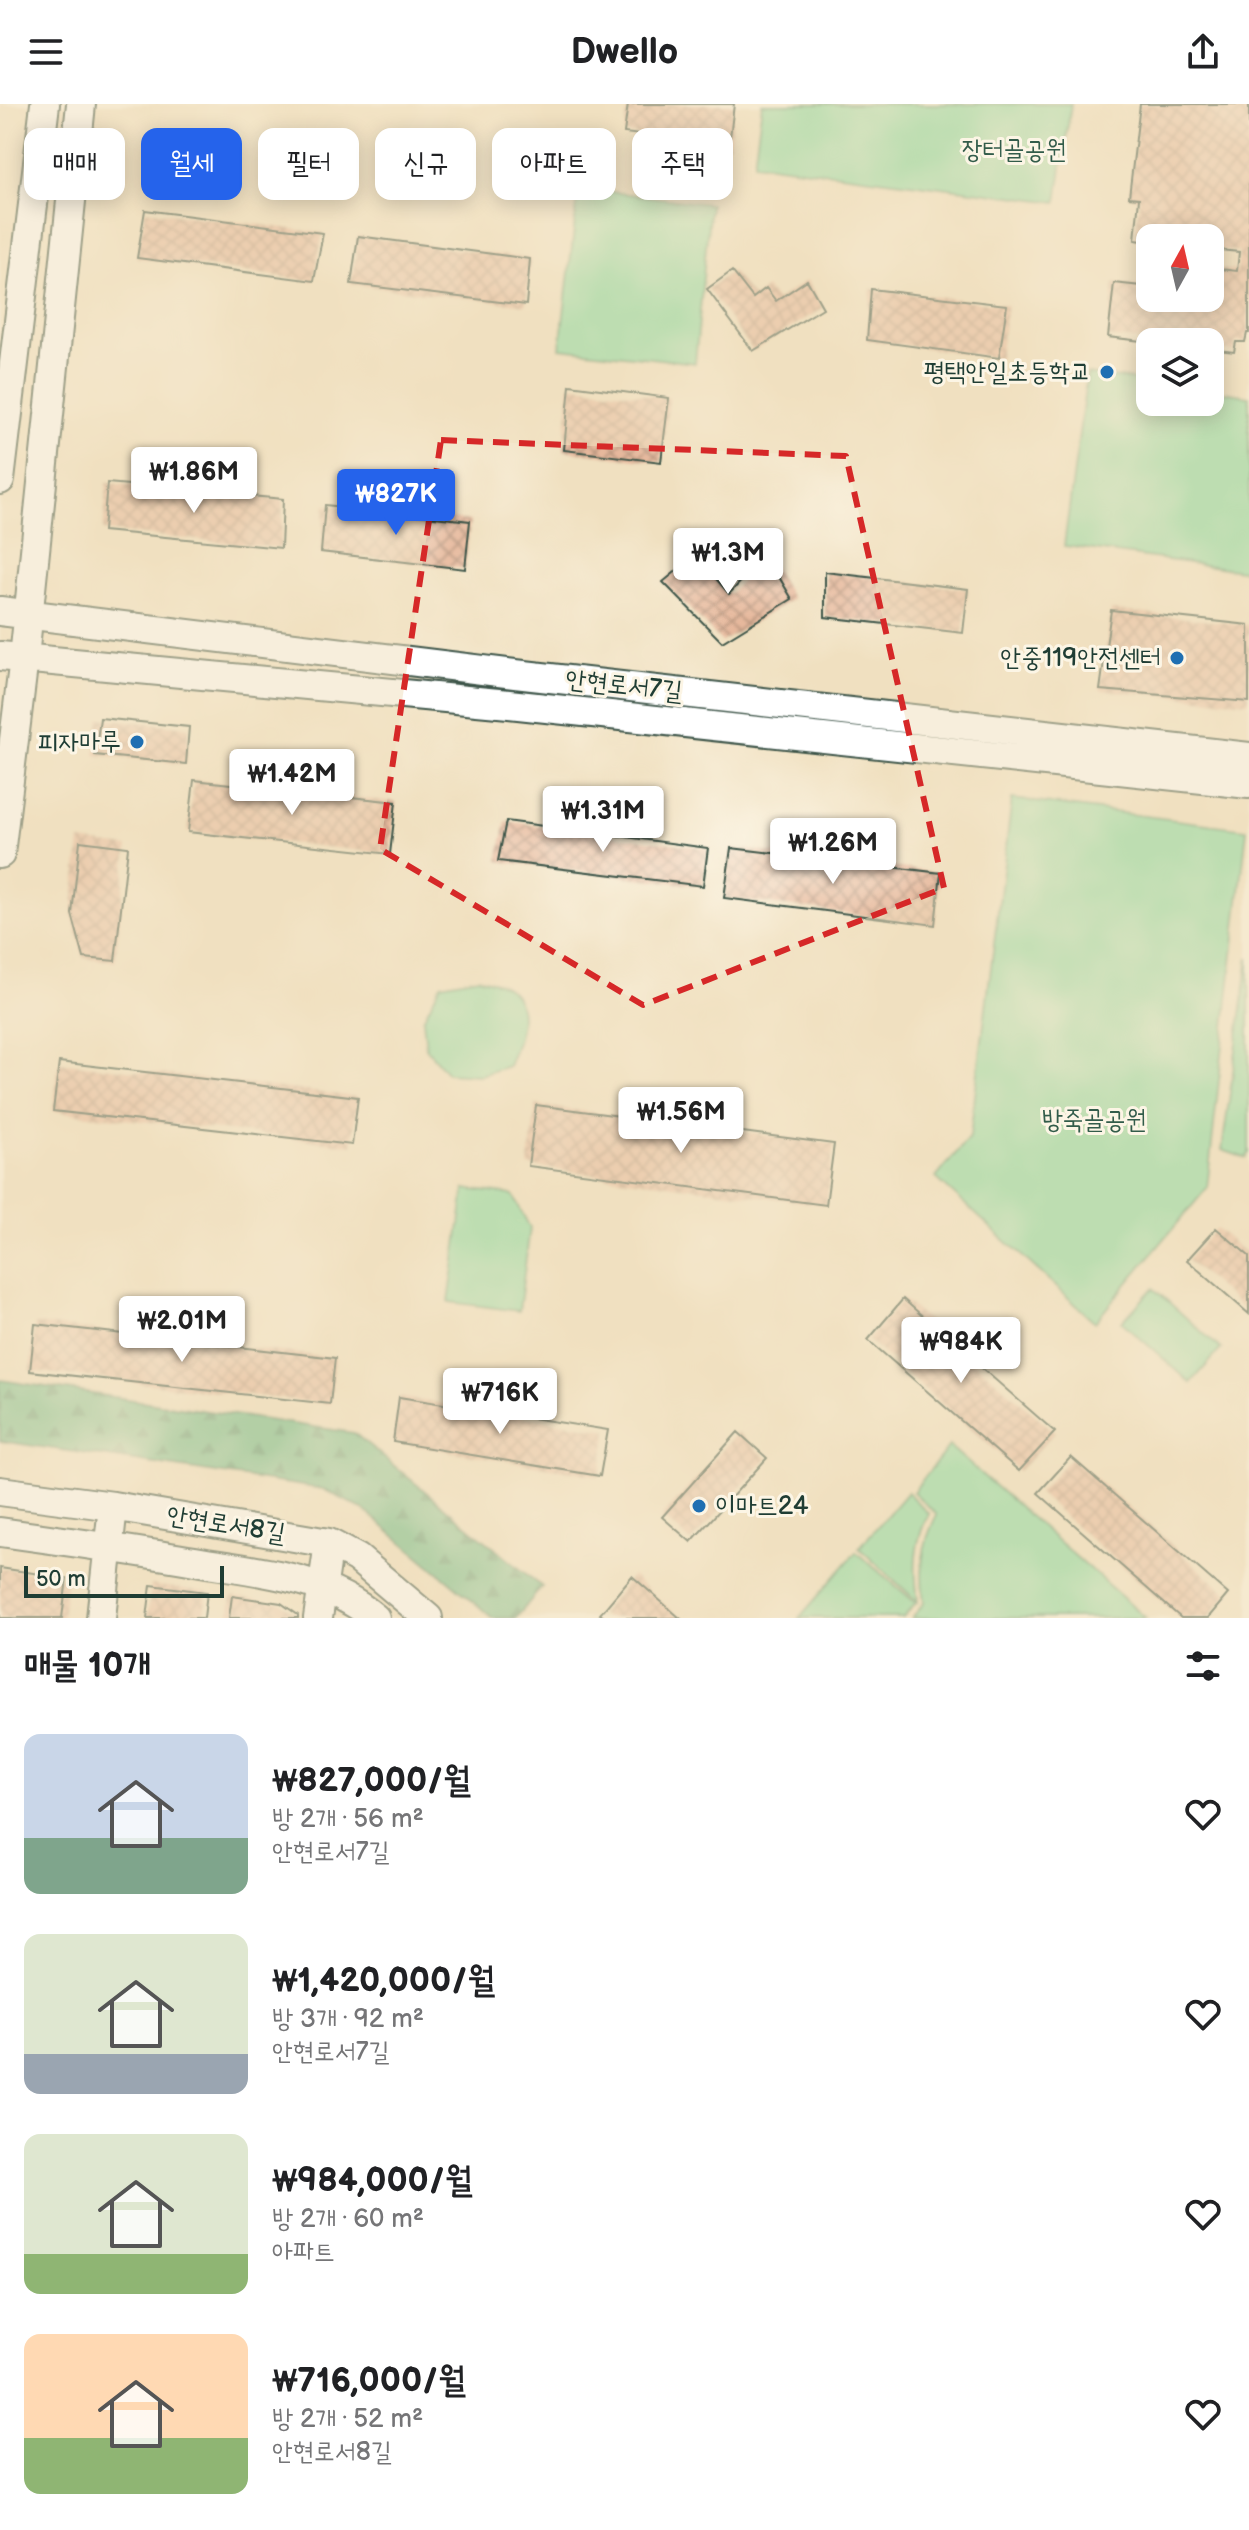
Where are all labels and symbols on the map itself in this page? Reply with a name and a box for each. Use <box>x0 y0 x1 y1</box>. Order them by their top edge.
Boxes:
park label: 장터골공원 <box>962 135 1066 166</box>
north arrow <box>1136 224 1224 312</box>
place label: 평택안일초등학교 <box>924 357 1091 388</box>
marker: 평택안일초등학교 <box>1098 363 1116 381</box>
pin: ₩1.86M <box>129 447 259 515</box>
pin: ₩827K <box>340 469 452 537</box>
pin: ₩1.3M <box>672 528 784 596</box>
place label: 안중119안전센터 <box>1000 643 1161 674</box>
marker: 안중119안전센터 <box>1168 649 1186 667</box>
street label: 안현로서7길 <box>564 664 684 708</box>
place label: 피자마루 <box>37 727 121 758</box>
marker: 피자마루 <box>128 733 146 751</box>
pin: ₩1.42M <box>227 749 357 817</box>
pin: ₩1.31M <box>538 786 668 854</box>
pin: ₩1.26M <box>768 818 898 886</box>
pin: ₩1.56M <box>616 1087 746 1155</box>
park label: 방죽골공원 <box>1042 1105 1146 1136</box>
pin: ₩2.01M <box>117 1296 247 1364</box>
pin: ₩984K <box>905 1317 1017 1385</box>
pin: ₩716K <box>444 1368 556 1436</box>
place label: 이마트24 <box>715 1491 809 1522</box>
marker: 이마트24 <box>690 1497 708 1515</box>
street label: 안현로서8길 <box>164 1500 288 1550</box>
scale bar <box>24 1562 224 1598</box>

